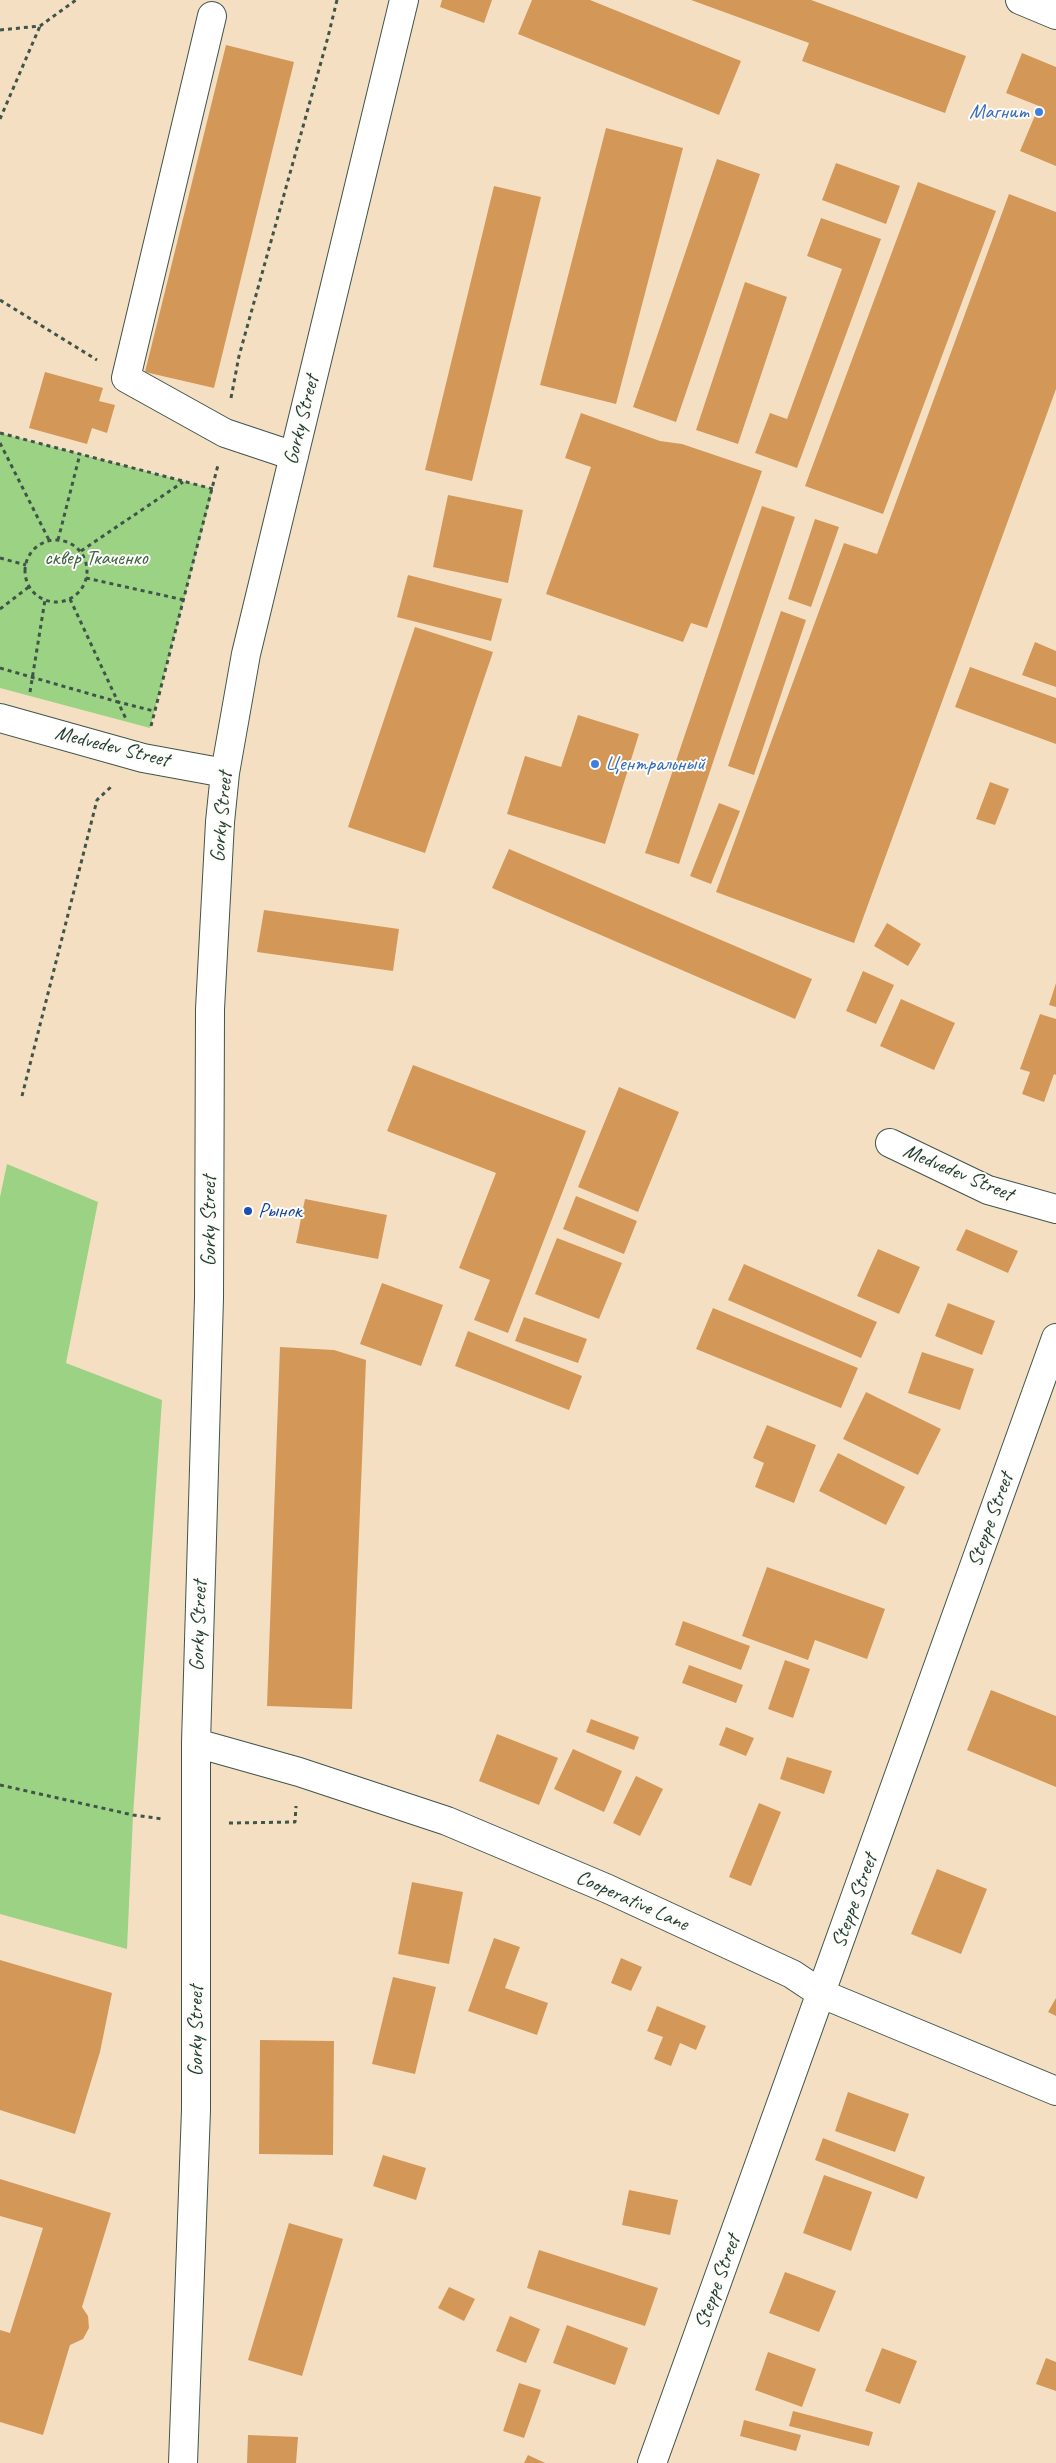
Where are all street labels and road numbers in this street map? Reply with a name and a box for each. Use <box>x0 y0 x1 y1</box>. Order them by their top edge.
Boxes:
street label: Gorky Street <box>279 373 325 467</box>
street label: Medvedev Street <box>52 721 172 773</box>
street label: Gorky Street <box>205 771 239 863</box>
street label: Medvedev Street <box>899 1139 1017 1207</box>
street label: Gorky Street <box>196 1176 222 1266</box>
street label: Steppe Street <box>962 1470 1020 1570</box>
street label: Gorky Street <box>185 1580 213 1672</box>
street label: Steppe Street <box>826 1851 884 1951</box>
street label: Cooperative Lane <box>572 1865 692 1937</box>
street label: Gorky Street <box>183 1986 209 2076</box>
street label: Steppe Street <box>689 2232 747 2332</box>

